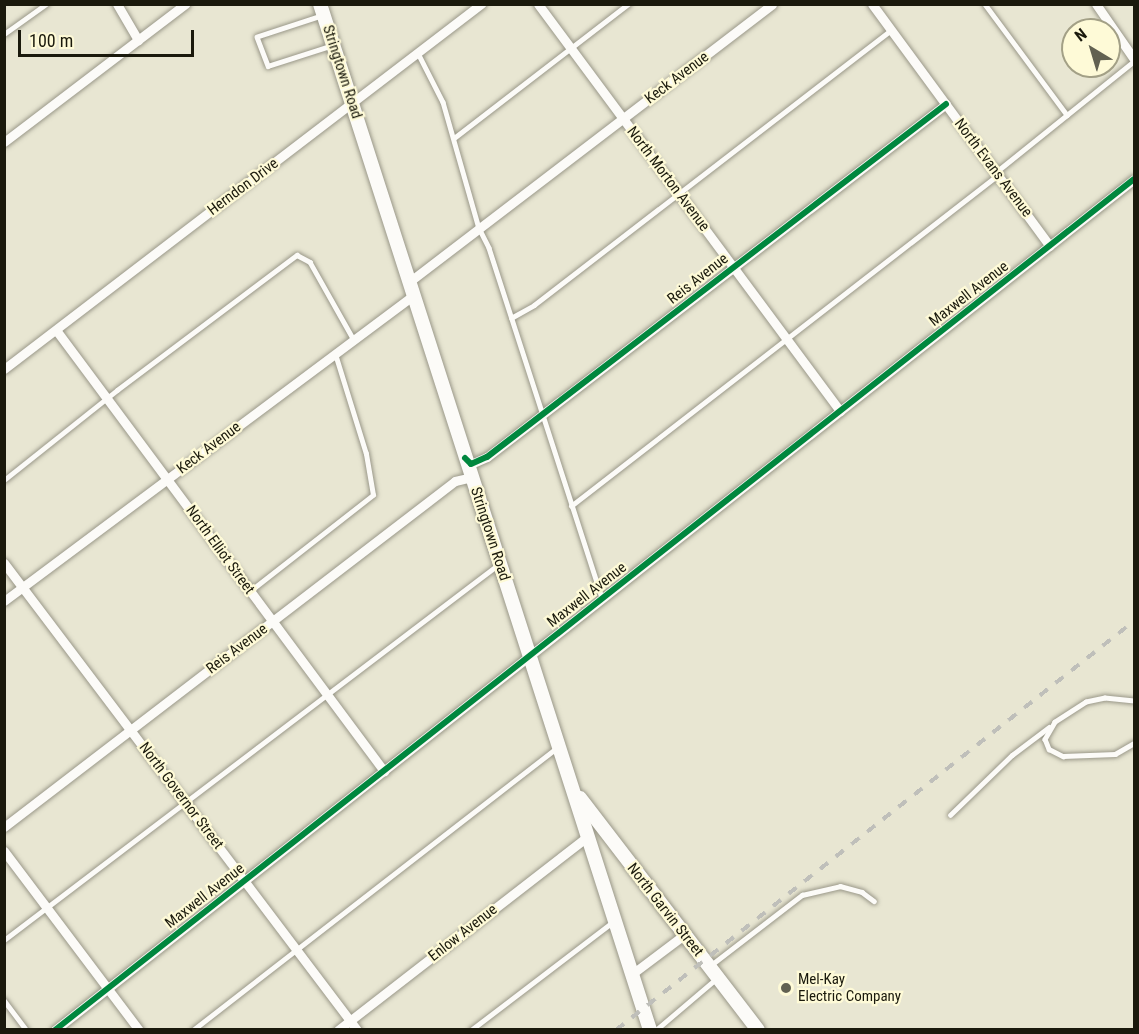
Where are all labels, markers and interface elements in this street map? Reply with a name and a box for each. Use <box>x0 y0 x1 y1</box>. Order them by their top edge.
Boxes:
scale bar <box>21 18 196 56</box>
north arrow <box>1061 18 1121 78</box>
street label: Stringtown Road <box>318 23 366 121</box>
text: N <box>1071 25 1091 46</box>
text: 100 m <box>29 30 73 51</box>
street label: Keck Avenue <box>642 48 712 108</box>
street label: North Evans Avenue <box>950 115 1036 221</box>
street label: North Morton Avenue <box>623 123 713 235</box>
street label: Herndon Drive <box>204 155 282 219</box>
street label: Reis Avenue <box>664 250 732 308</box>
street label: Maxwell Avenue <box>926 258 1012 330</box>
street label: Keck Avenue <box>174 418 244 478</box>
street label: Stringtown Road <box>466 485 514 583</box>
street label: North Elliot Street <box>182 502 258 598</box>
street label: Maxwell Avenue <box>544 559 630 631</box>
street label: Reis Avenue <box>203 620 271 678</box>
street label: North Governor Street <box>135 739 227 853</box>
street label: Maxwell Avenue <box>162 860 248 932</box>
street label: North Garvin Street <box>623 860 707 960</box>
street label: Enlow Avenue <box>425 901 501 965</box>
place label: Mel-Kay Electric Company <box>798 970 901 1005</box>
marker: Mel-Kay Electric Company <box>779 981 793 995</box>

